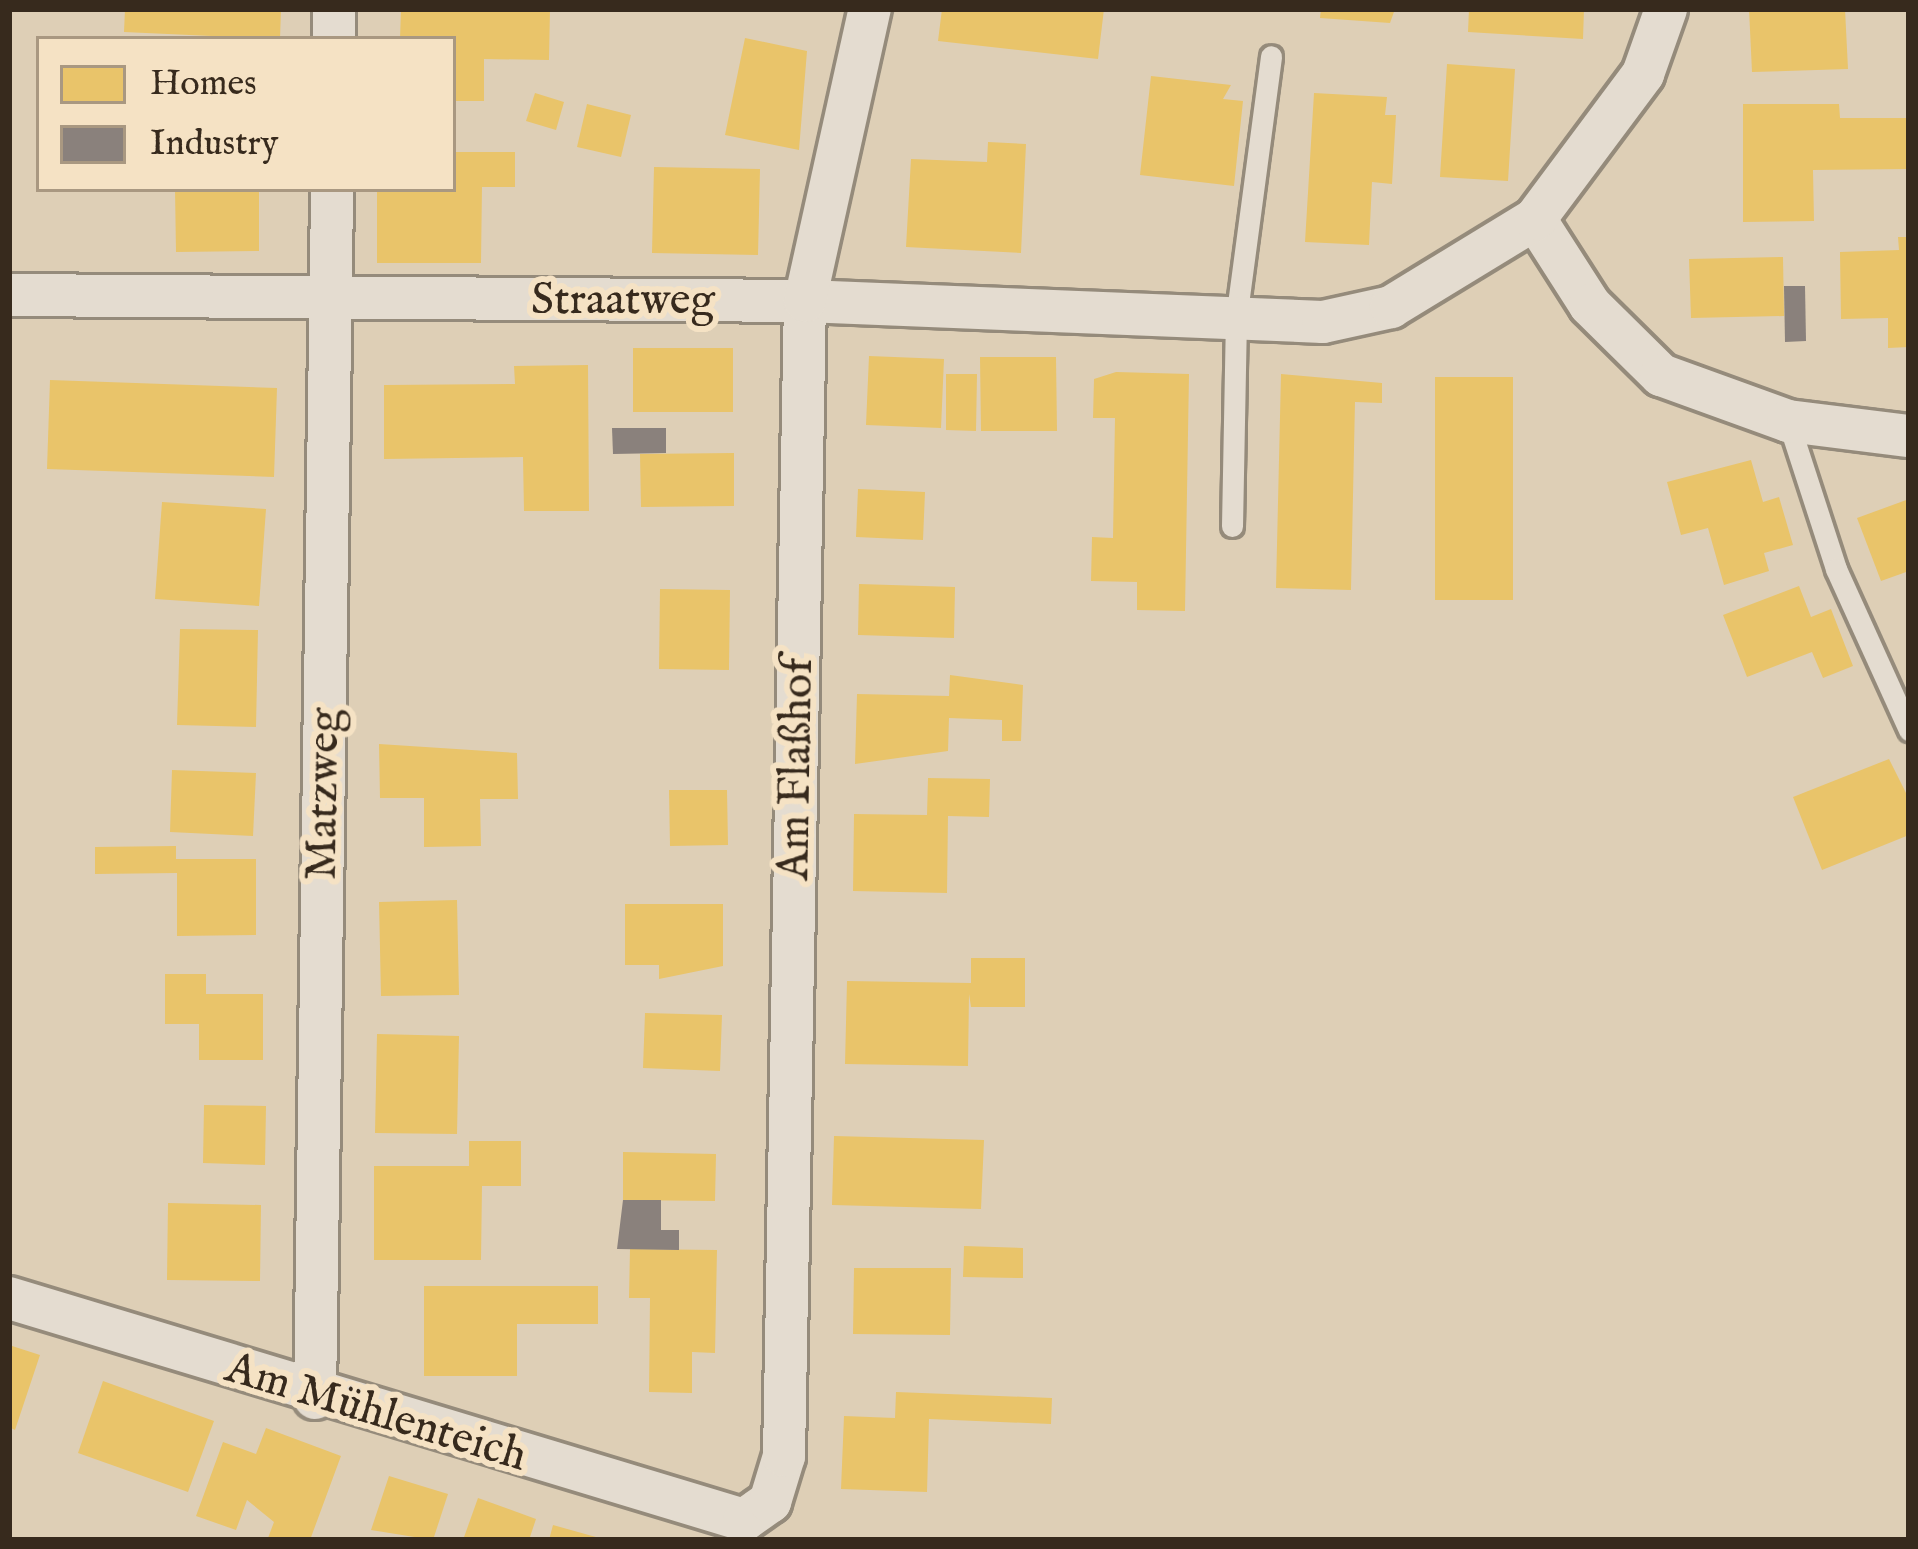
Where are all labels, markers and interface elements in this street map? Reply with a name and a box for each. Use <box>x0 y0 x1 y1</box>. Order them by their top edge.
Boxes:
legend <box>36 36 456 192</box>
text: Homes <box>150 61 257 107</box>
text: Industry <box>150 121 278 167</box>
street label: Straatweg <box>531 274 715 328</box>
street label: Am Flaßhof <box>768 657 826 881</box>
street label: Matzweg <box>295 707 353 881</box>
street label: Am Mühlenteich <box>219 1342 533 1484</box>

